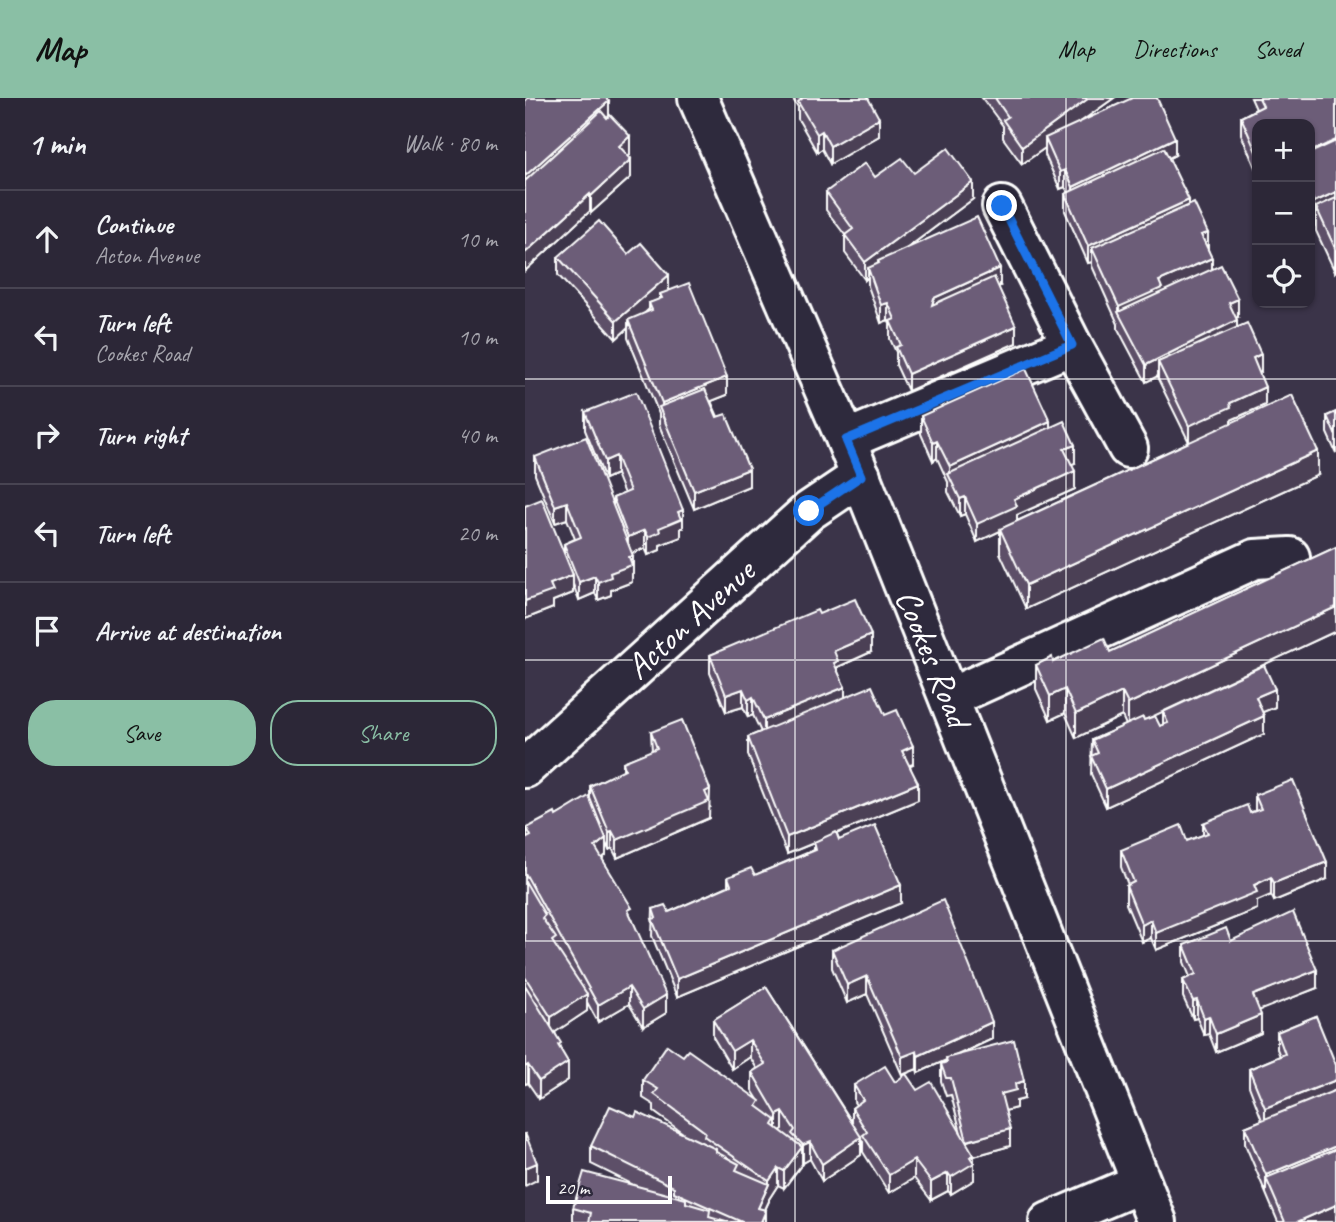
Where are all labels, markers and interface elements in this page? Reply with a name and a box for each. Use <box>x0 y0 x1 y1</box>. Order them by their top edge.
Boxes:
text: Map <box>35 28 86 70</box>
text: Map <box>1058 34 1095 64</box>
text: Directions <box>1133 34 1216 64</box>
text: Saved <box>1254 34 1301 64</box>
map controls <box>1252 119 1315 308</box>
button: + <box>1252 119 1315 182</box>
text: 1 min <box>28 125 85 163</box>
text: Walk · 80 m <box>404 129 497 158</box>
button: − <box>1252 182 1315 245</box>
route end <box>986 190 1017 221</box>
text: Continue <box>95 208 173 241</box>
icon: ahead <box>28 220 66 258</box>
text: 10 m <box>458 225 497 254</box>
text: Acton Avenue <box>95 241 199 270</box>
button: locate <box>1252 245 1315 308</box>
text: Turn left <box>95 306 170 339</box>
icon: left <box>28 318 66 356</box>
text: 10 m <box>458 323 497 352</box>
text: Cookes Road <box>95 339 190 368</box>
icon: right <box>28 416 66 454</box>
text: Turn right <box>95 419 186 452</box>
text: 40 m <box>458 421 497 450</box>
route start <box>793 495 824 526</box>
icon: left <box>28 514 66 552</box>
text: Turn left <box>95 517 170 550</box>
text: 20 m <box>458 519 497 548</box>
street label: Acton Avenue <box>616 547 766 689</box>
street label: Cookes Road <box>885 583 983 738</box>
icon: arrive <box>28 612 66 650</box>
text: Arrive at destination <box>95 615 281 648</box>
button: Save <box>28 700 256 766</box>
button: Share <box>270 700 497 766</box>
scale bar <box>546 1173 672 1205</box>
text: 20 m <box>557 1176 589 1200</box>

